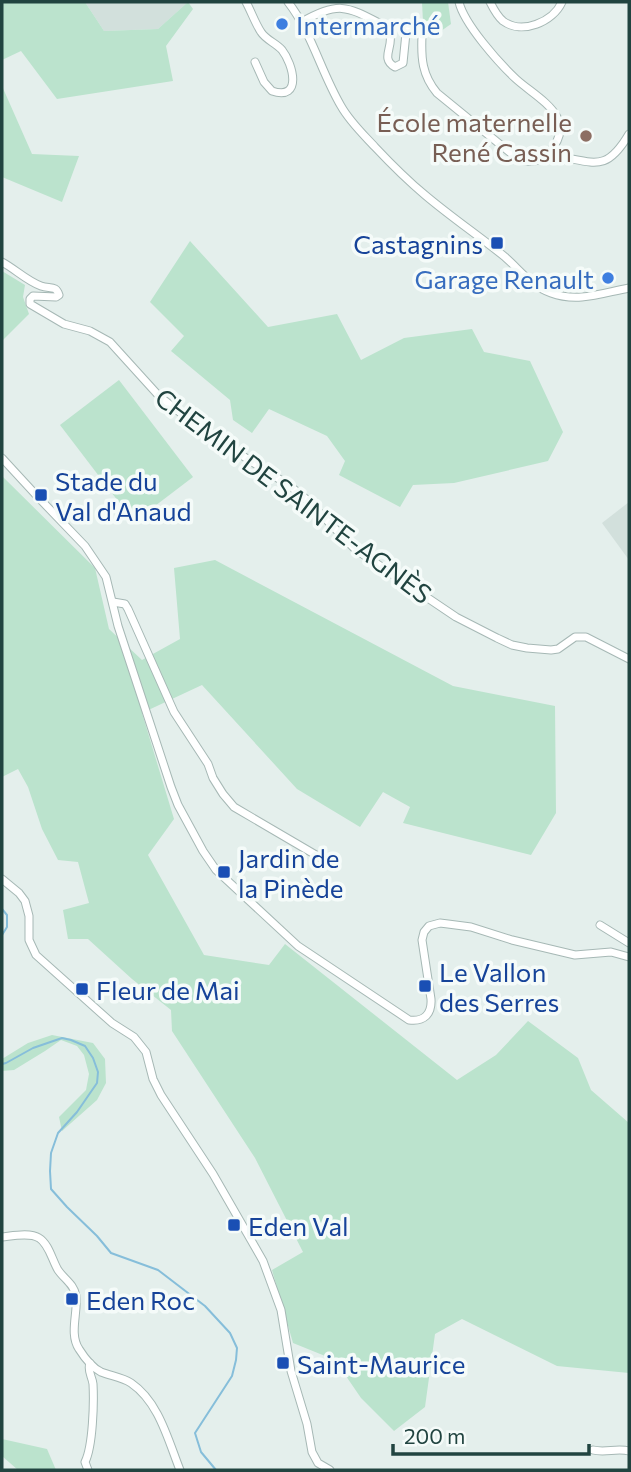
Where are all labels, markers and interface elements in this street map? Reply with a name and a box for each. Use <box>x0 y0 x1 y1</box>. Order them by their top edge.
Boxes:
place label: Intermarché <box>296 9 440 40</box>
marker: Intermarché <box>274 16 290 32</box>
place label: École maternelle René Cassin <box>376 106 572 167</box>
marker: École maternelle René Cassin <box>578 128 594 144</box>
place label: Castagnins <box>353 228 483 259</box>
marker: Castagnins <box>489 235 505 251</box>
place label: Garage Renault <box>415 263 594 294</box>
marker: Garage Renault <box>600 270 616 286</box>
street label: CHEMIN DE SAINTE-AGNÈS <box>150 381 438 609</box>
place label: Stade du Val d'Anaud <box>55 465 191 526</box>
marker: Stade du Val d'Anaud <box>33 487 49 503</box>
place label: Jardin de la Pinède <box>238 842 344 903</box>
marker: Jardin de la Pinède <box>216 864 232 880</box>
place label: Le Vallon des Serres <box>439 956 559 1017</box>
place label: Fleur de Mai <box>96 974 240 1005</box>
marker: Le Vallon des Serres <box>417 978 433 994</box>
marker: Fleur de Mai <box>74 981 90 997</box>
place label: Eden Val <box>248 1210 349 1241</box>
marker: Eden Val <box>226 1217 242 1233</box>
place label: Eden Roc <box>86 1284 195 1315</box>
marker: Eden Roc <box>64 1291 80 1307</box>
place label: Saint-Maurice <box>297 1348 465 1379</box>
marker: Saint-Maurice <box>275 1355 291 1371</box>
scale bar <box>393 1412 589 1456</box>
text: 200 m <box>404 1423 465 1448</box>

